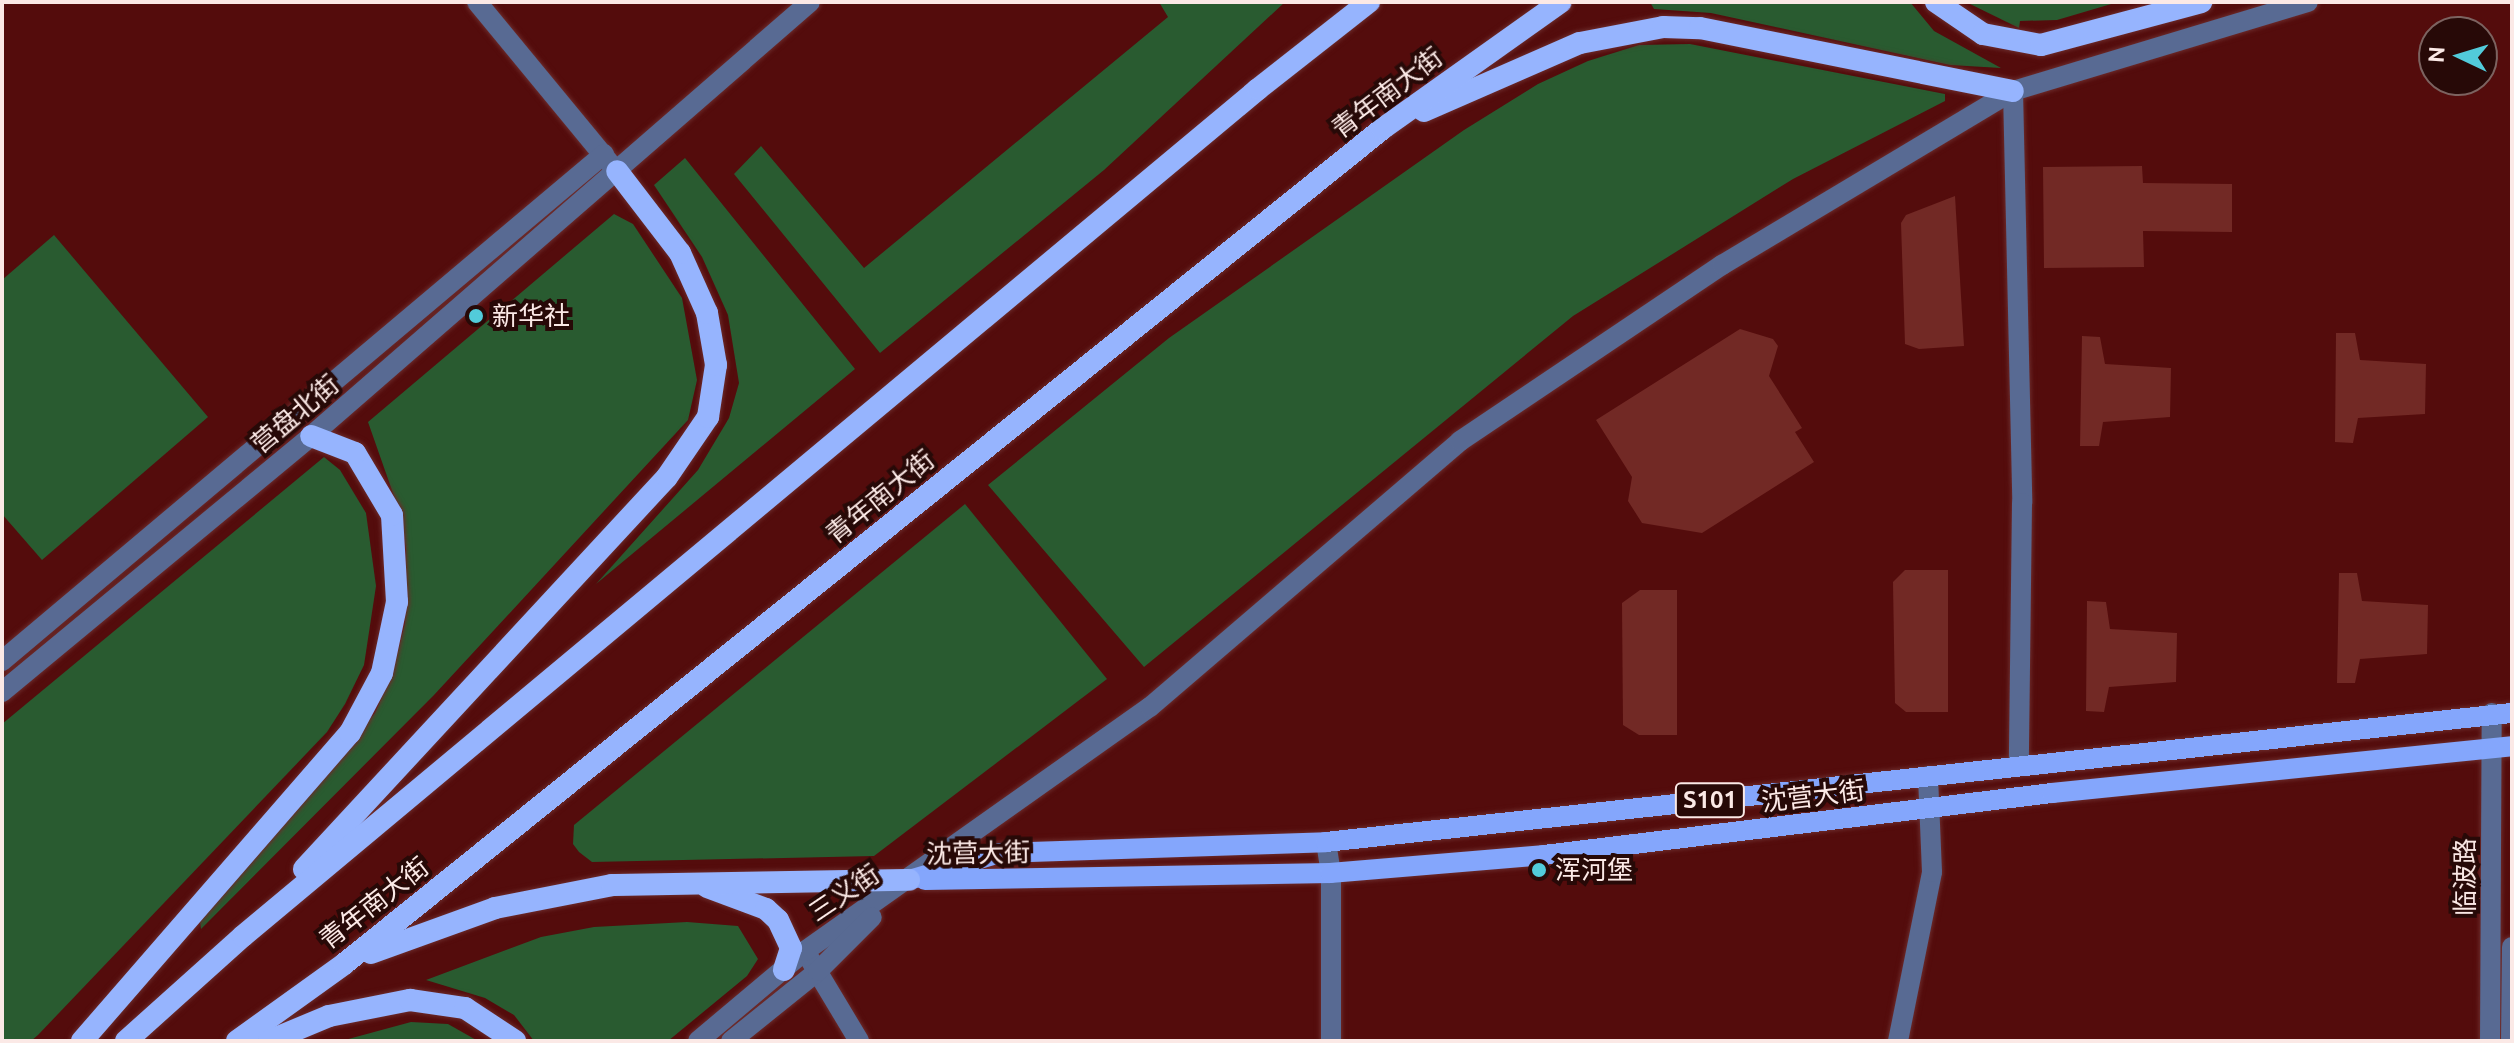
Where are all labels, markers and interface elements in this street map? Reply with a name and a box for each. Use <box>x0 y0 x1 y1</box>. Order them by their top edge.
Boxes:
north arrow <box>2418 16 2498 96</box>
street label: 青年南大街 <box>1326 41 1448 145</box>
text: N <box>2423 45 2449 64</box>
place label: 新华社 <box>492 300 570 332</box>
marker: 新华社 <box>467 307 485 325</box>
street label: 营盘北街 <box>245 369 345 459</box>
street label: 青年南大街 <box>820 444 940 550</box>
street label: 沈营大街 <box>1759 774 1867 818</box>
road number: S101 <box>1674 780 1746 820</box>
street label: 沈营大街 <box>926 836 1030 870</box>
street label: 临波路 <box>2449 838 2481 916</box>
street label: 青年南大街 <box>313 851 435 955</box>
place label: 浑河堡 <box>1555 854 1633 886</box>
street label: 三义街 <box>803 858 885 928</box>
marker: 浑河堡 <box>1530 861 1548 879</box>

